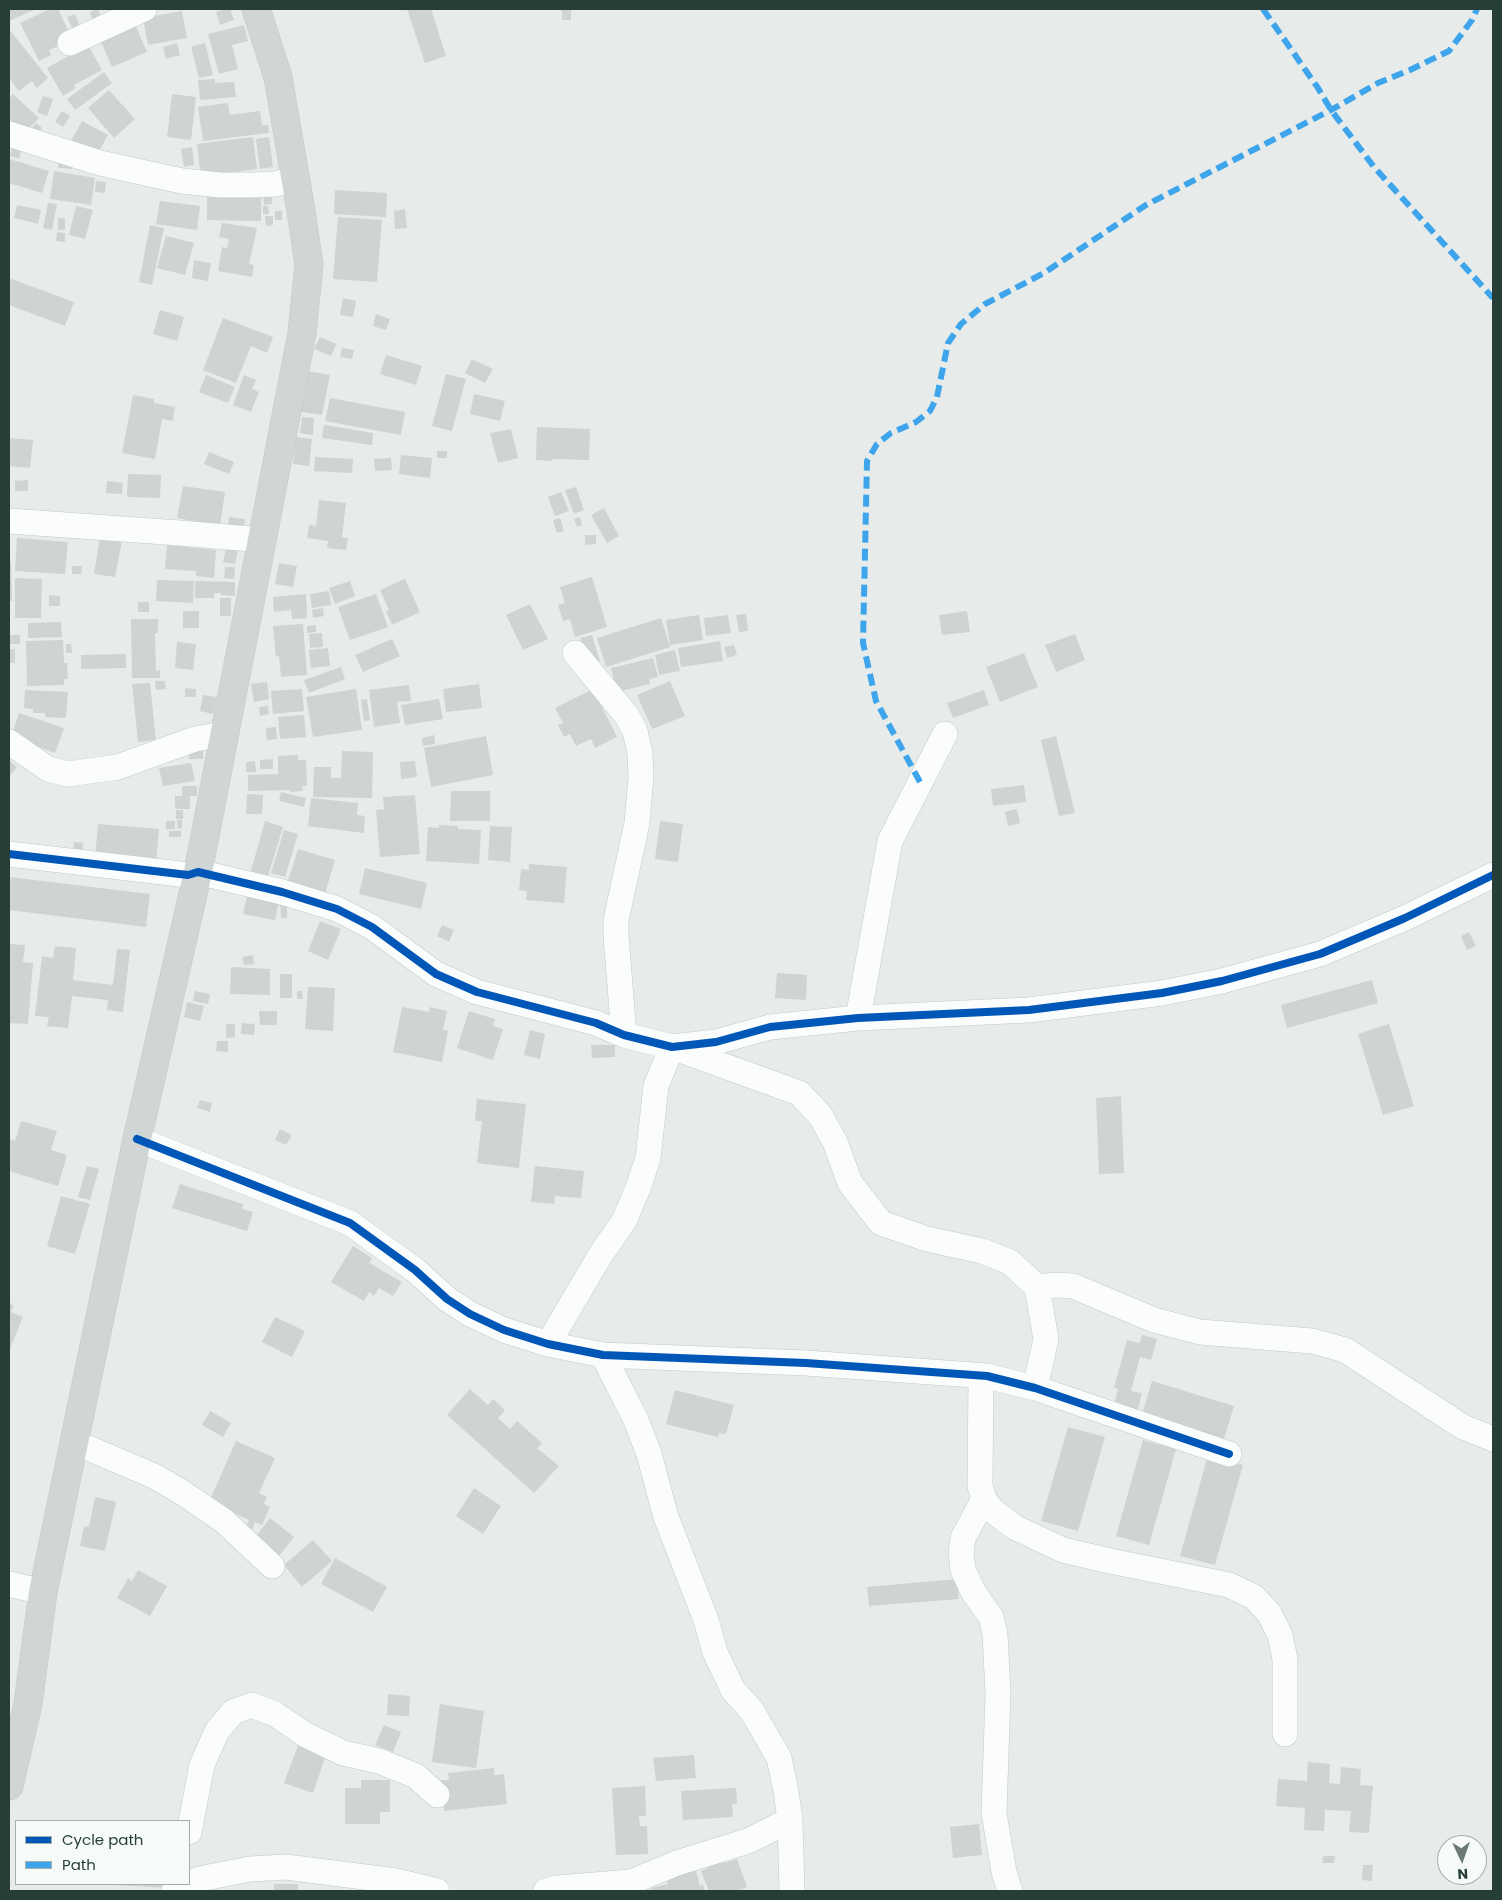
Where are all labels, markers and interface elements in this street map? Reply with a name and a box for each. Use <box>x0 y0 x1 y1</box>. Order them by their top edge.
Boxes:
legend <box>15 1820 190 1885</box>
text: Cycle path <box>62 1829 143 1850</box>
north arrow <box>1437 1835 1487 1885</box>
text: Path <box>62 1854 96 1875</box>
text: N <box>1457 1864 1469 1884</box>

